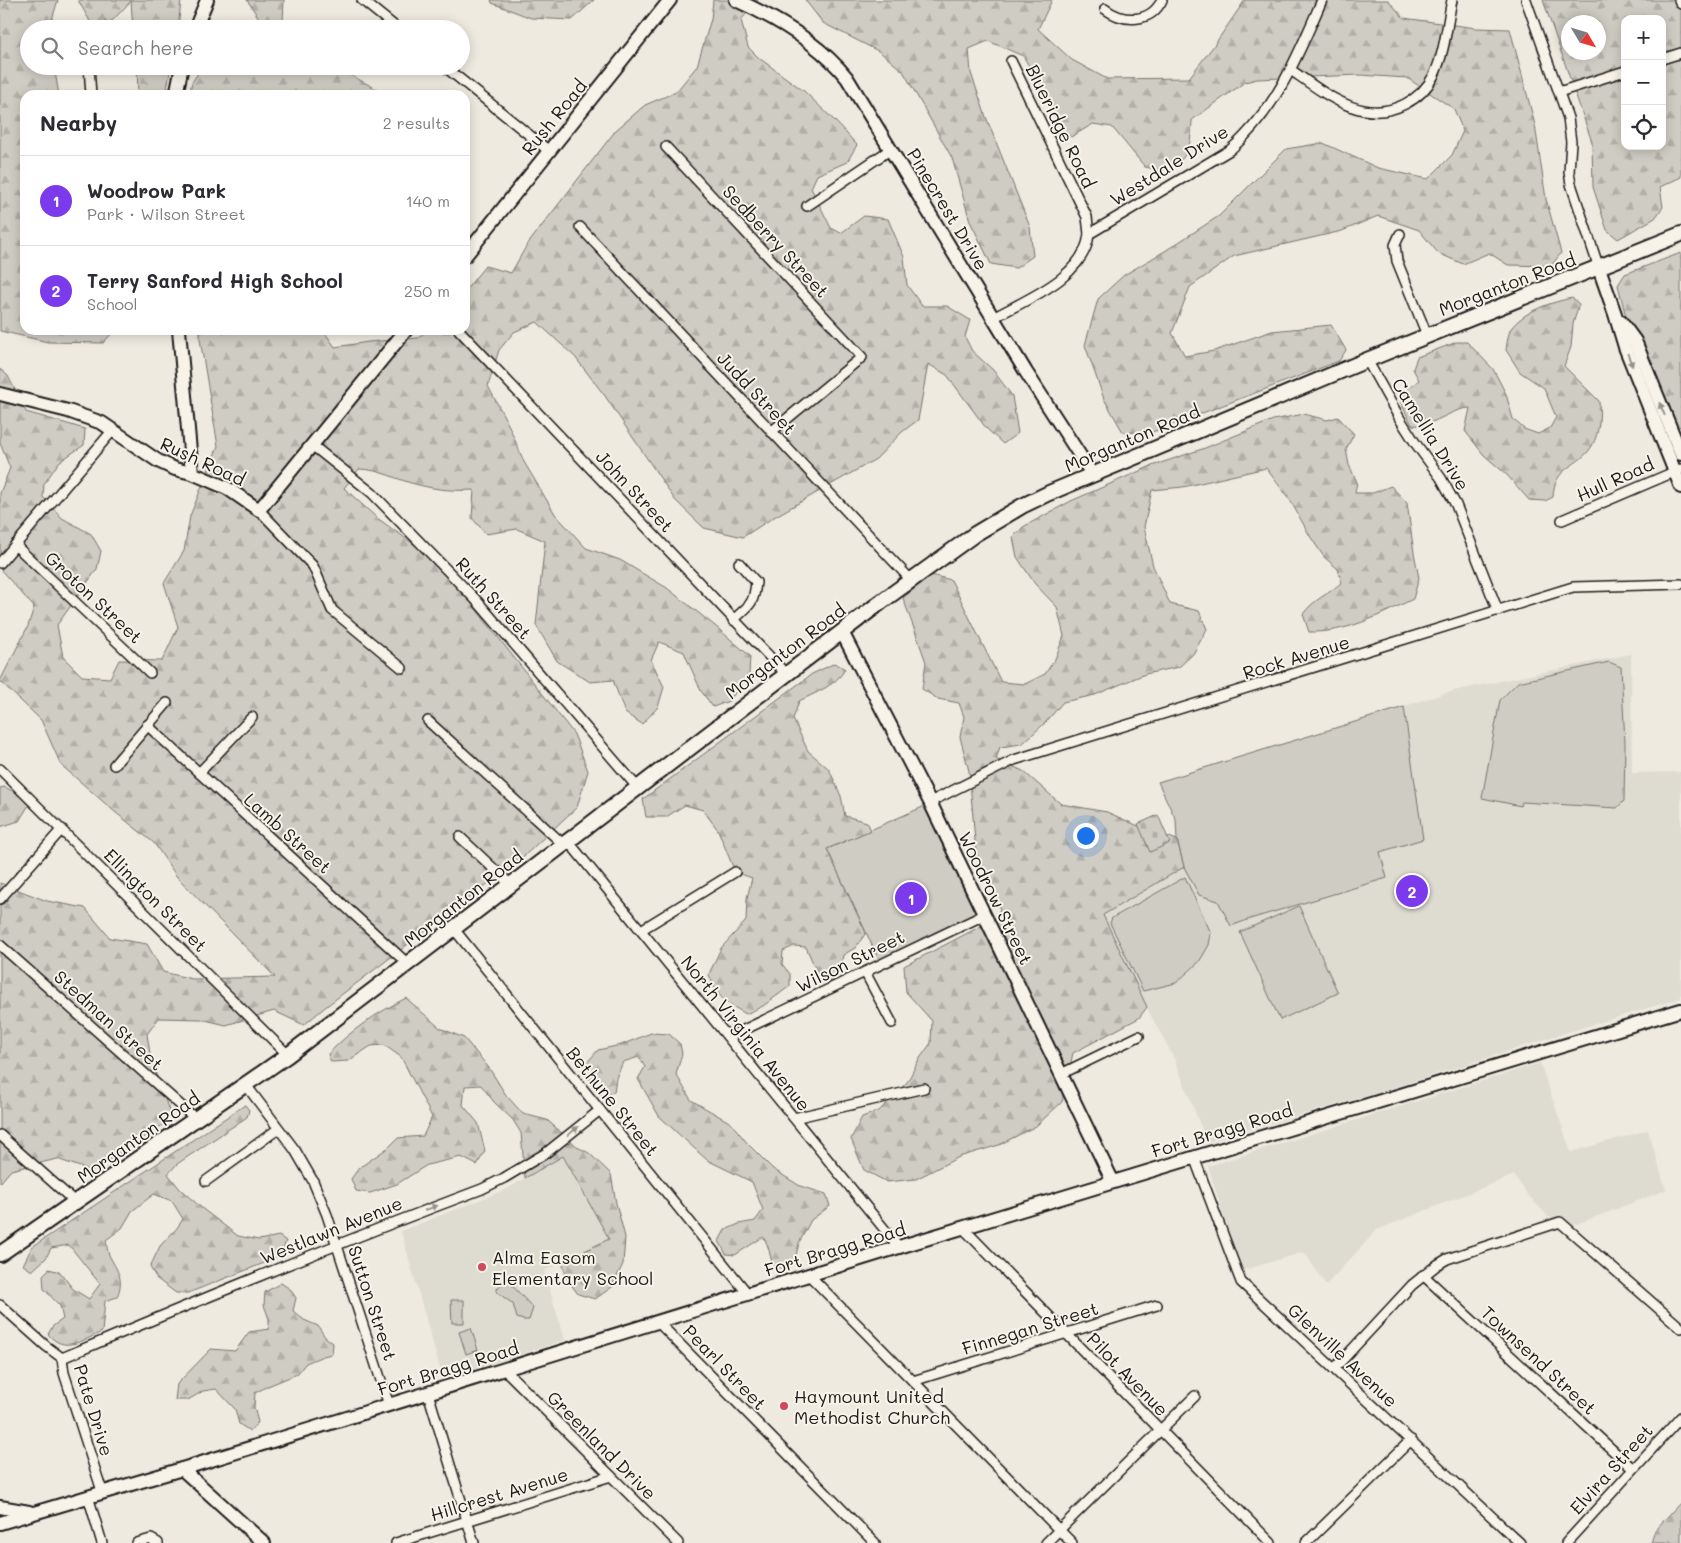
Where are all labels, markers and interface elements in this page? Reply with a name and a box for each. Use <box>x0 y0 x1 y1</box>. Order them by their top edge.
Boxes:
north arrow <box>1561 15 1606 60</box>
map controls <box>1621 15 1666 150</box>
button: + <box>1621 15 1666 60</box>
search box <box>20 20 470 75</box>
icon: search <box>38 34 66 62</box>
text: Search here <box>78 35 194 60</box>
street label: Blueridge Road <box>1021 60 1101 192</box>
button: − <box>1621 60 1666 105</box>
street label: Rush Road <box>516 74 592 160</box>
button: locate <box>1621 105 1666 150</box>
text: Nearby <box>40 109 117 136</box>
text: 2 results <box>383 112 450 133</box>
street label: Westdale Drive <box>1105 119 1233 211</box>
street label: Pinecrest Drive <box>902 144 994 274</box>
text: Woodrow Park <box>87 178 226 203</box>
street label: Sedberry Street <box>717 179 835 303</box>
text: 1 <box>52 190 60 211</box>
text: 140 m <box>406 190 450 211</box>
text: Park · Wilson Street <box>87 203 246 224</box>
street label: Morganton Road <box>1435 247 1579 321</box>
text: Terry Sanford High School <box>87 268 343 293</box>
text: 2 <box>52 280 60 301</box>
text: 250 m <box>404 280 450 301</box>
text: School <box>87 293 137 314</box>
street label: Judd Street <box>712 346 802 440</box>
one-way arrow <box>1626 353 1634 368</box>
street label: Camellia Drive <box>1387 373 1475 495</box>
street label: Morganton Road <box>1061 399 1203 477</box>
one-way arrow <box>1657 402 1665 416</box>
street label: Rush Road <box>157 431 249 491</box>
street label: John Street <box>591 445 679 537</box>
street label: Hull Road <box>1573 451 1657 507</box>
street label: Groton Street <box>40 546 148 648</box>
street label: Ruth Street <box>451 552 537 644</box>
street label: Morganton Road <box>720 598 850 704</box>
street label: Rock Avenue <box>1240 629 1352 685</box>
street label: Lamb Street <box>239 787 337 879</box>
your location <box>1073 823 1099 849</box>
street label: Woodrow Street <box>953 827 1039 969</box>
street label: Ellington Street <box>99 843 213 957</box>
street label: Morganton Road <box>399 844 527 952</box>
pin: 2 <box>1396 872 1428 910</box>
pin: 1 <box>895 879 927 917</box>
street label: Wilson Street <box>792 924 908 998</box>
street label: North Virginia Avenue <box>676 950 816 1116</box>
street label: Stedman Street <box>49 965 169 1075</box>
street label: Bethune Street <box>561 1041 665 1161</box>
street label: Morganton Road <box>72 1086 204 1188</box>
street label: Fort Bragg Road <box>1149 1097 1295 1163</box>
one-way arrow <box>567 1126 580 1137</box>
street label: Westlawn Avenue <box>256 1191 406 1269</box>
one-way arrow <box>424 1204 439 1211</box>
street label: Fort Bragg Road <box>762 1216 908 1282</box>
street label: Sutton Street <box>343 1242 403 1364</box>
place label: Alma Easom Elementary School <box>492 1245 654 1290</box>
marker: Alma Easom Elementary School <box>476 1261 488 1273</box>
street label: Finnegan Street <box>959 1296 1101 1360</box>
street label: Glenville Avenue <box>1283 1298 1403 1412</box>
street label: Townsend Street <box>1476 1300 1602 1420</box>
street label: Pearl Street <box>678 1319 772 1415</box>
street label: Pilot Avenue <box>1082 1327 1174 1421</box>
street label: Fort Bragg Road <box>375 1335 521 1401</box>
street label: Pate Drive <box>69 1361 119 1459</box>
place label: Haymount United Methodist Church <box>794 1384 950 1429</box>
street label: Greenland Drive <box>542 1385 662 1505</box>
marker: Haymount United Methodist Church <box>778 1400 790 1412</box>
street label: Elvira Street <box>1564 1419 1658 1519</box>
street label: Hillcrest Avenue <box>427 1462 571 1526</box>

